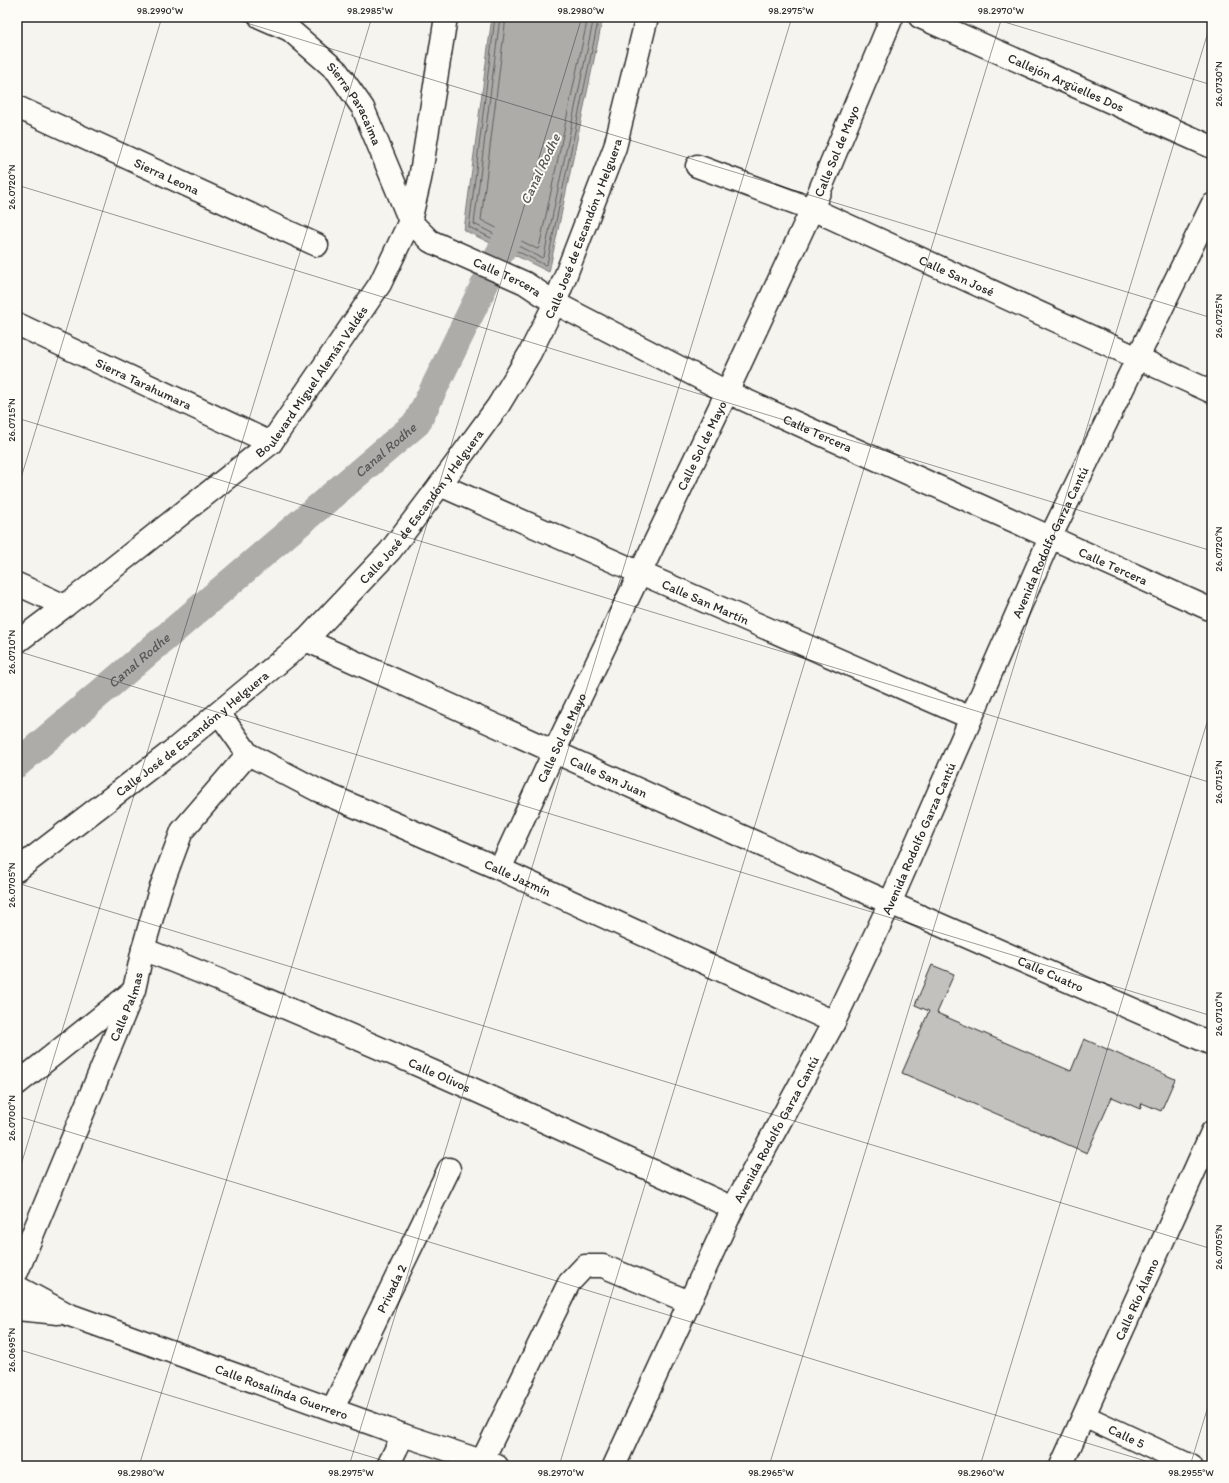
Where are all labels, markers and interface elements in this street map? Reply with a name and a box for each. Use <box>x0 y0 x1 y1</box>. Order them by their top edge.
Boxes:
text: 98.2990°W <box>137 4 184 17</box>
text: 98.2985°W <box>347 4 393 17</box>
text: 98.2980°W <box>558 4 605 17</box>
text: 98.2975°W <box>768 4 814 17</box>
text: 98.2970°W <box>978 4 1025 17</box>
street label: Callejón Argüelles Dos <box>1006 50 1127 115</box>
street label: Sierra Paracaima <box>324 59 385 148</box>
text: 26.0730°N <box>1212 61 1225 107</box>
street label: Calle Sol de Mayo <box>811 103 863 199</box>
water label: Canal Rodhe <box>517 130 565 207</box>
street label: Calle José de Escandón y Helguera <box>541 137 625 321</box>
street label: Sierra Leona <box>132 155 202 198</box>
text: 26.0720°N <box>5 164 18 210</box>
street label: Calle San José <box>917 252 997 299</box>
street label: Calle Tercera <box>471 254 545 300</box>
text: 26.0725°N <box>1212 294 1225 338</box>
street label: Boulevard Miguel Alemán Valdés <box>252 303 371 461</box>
street label: Sierra Tarahumara <box>93 355 194 413</box>
text: 26.0715°N <box>5 398 18 442</box>
street label: Calle Sol de Mayo <box>674 398 730 493</box>
street label: Calle Tercera <box>781 411 855 455</box>
water label: Canal Rodhe <box>351 418 421 481</box>
street label: Calle José de Escandón y Helguera <box>356 426 487 587</box>
street label: Avenida Rodolfo Garza Cantú <box>1009 464 1092 620</box>
text: 26.0720°N <box>1212 526 1225 572</box>
street label: Calle Tercera <box>1076 544 1150 588</box>
street label: Calle San Martín <box>659 576 752 628</box>
text: 26.0710°N <box>5 629 18 674</box>
water label: Canal Rodhe <box>105 629 174 692</box>
street label: Calle José de Escandón y Helguera <box>113 667 272 800</box>
street label: Calle Sol de Mayo <box>534 690 590 785</box>
street label: Calle San Juan <box>567 753 650 801</box>
street label: Avenida Rodolfo Garza Cantú <box>879 760 959 917</box>
text: 26.0715°N <box>1212 760 1225 804</box>
street label: Calle Jazmín <box>482 856 553 899</box>
text: 26.0705°N <box>5 862 18 908</box>
street label: Calle Cuatro <box>1015 953 1086 995</box>
street label: Calle Palmas <box>107 971 146 1044</box>
text: 26.0710°N <box>1212 991 1225 1036</box>
street label: Avenida Rodolfo Garza Cantú <box>730 1053 822 1205</box>
street label: Calle Olivos <box>406 1055 473 1095</box>
text: 26.0700°N <box>5 1095 18 1141</box>
text: 26.0705°N <box>1212 1224 1225 1270</box>
street label: Calle Río Álamo <box>1112 1256 1162 1343</box>
street label: Privada 2 <box>373 1262 410 1315</box>
text: 26.0695°N <box>5 1327 18 1372</box>
street label: Calle Rosalinda Guerrero <box>213 1361 350 1423</box>
street label: Calle 5 <box>1106 1421 1147 1451</box>
text: 98.2980°W <box>118 1466 165 1479</box>
text: 98.2975°W <box>328 1466 374 1479</box>
text: 98.2970°W <box>538 1466 585 1479</box>
text: 98.2965°W <box>748 1466 794 1479</box>
text: 98.2960°W <box>958 1466 1005 1479</box>
text: 98.2955°W <box>1168 1466 1214 1479</box>

